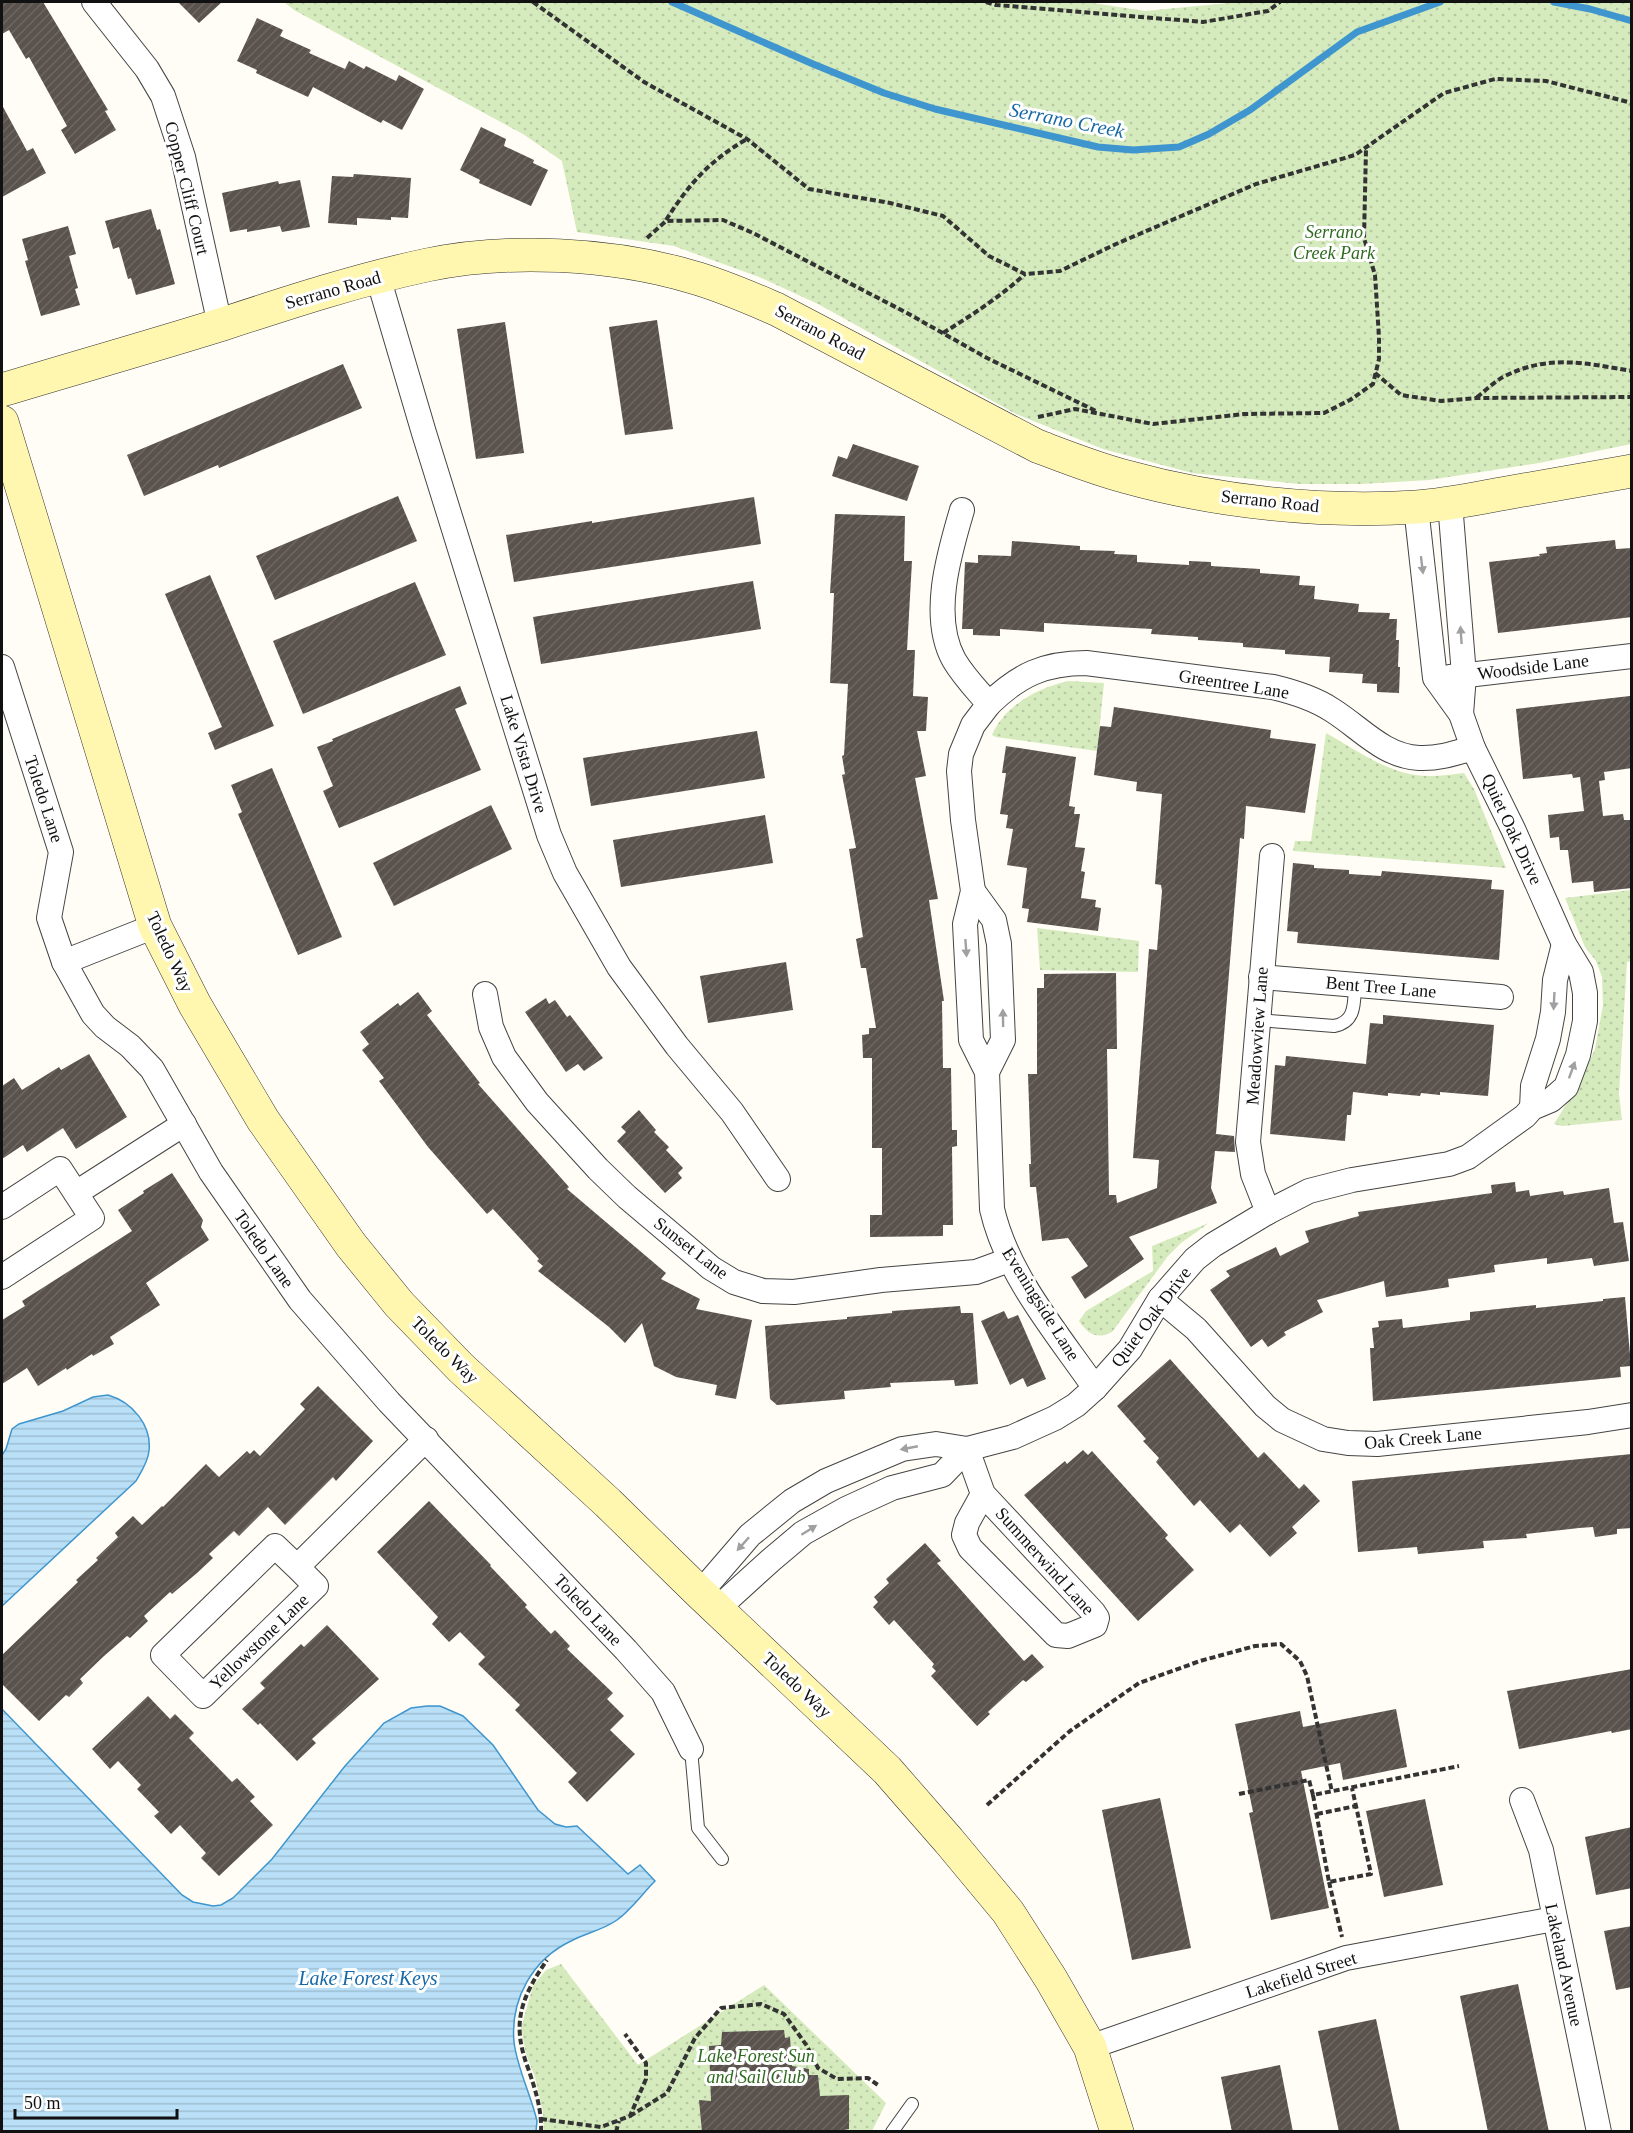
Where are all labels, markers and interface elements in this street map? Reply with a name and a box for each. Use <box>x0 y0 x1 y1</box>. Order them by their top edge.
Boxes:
water label: Serrano Creek <box>1008 98 1127 142</box>
street label: Copper Cliff Court <box>161 119 213 257</box>
park label: Serrano Creek Park <box>1293 222 1376 263</box>
street label: Serrano Road <box>283 267 383 313</box>
street label: Serrano Road <box>772 300 868 364</box>
street label: Serrano Road <box>1220 486 1320 516</box>
one-way arrow <box>1417 556 1427 575</box>
one-way arrow <box>1456 626 1465 645</box>
street label: Woodside Lane <box>1476 650 1590 684</box>
street label: Greentree Lane <box>1177 665 1291 703</box>
street label: Lake Vista Drive <box>497 692 551 816</box>
street label: Toledo Lane <box>21 753 67 845</box>
street label: Quiet Oak Drive <box>1478 770 1546 888</box>
street label: Toledo Way <box>143 909 197 995</box>
one-way arrow <box>962 939 971 958</box>
street label: Meadowview Lane <box>1242 966 1272 1106</box>
street label: Bent Tree Lane <box>1325 972 1437 1002</box>
one-way arrow <box>1549 992 1558 1011</box>
one-way arrow <box>998 1008 1007 1027</box>
one-way arrow <box>1568 1061 1577 1079</box>
street label: Toledo Lane <box>230 1206 298 1292</box>
street label: Sunset Lane <box>650 1213 732 1283</box>
street label: Eveningside Lane <box>998 1244 1084 1364</box>
street label: Quiet Oak Drive <box>1107 1263 1195 1371</box>
street label: Toledo Way <box>407 1312 483 1388</box>
street label: Oak Creek Lane <box>1363 1423 1483 1453</box>
one-way arrow <box>899 1444 918 1453</box>
street label: Summerwind Lane <box>992 1503 1098 1619</box>
one-way arrow <box>801 1525 817 1536</box>
one-way arrow <box>737 1536 750 1551</box>
street label: Toledo Lane <box>550 1570 626 1650</box>
street label: Yellowstone Lane <box>205 1590 313 1694</box>
street label: Toledo Way <box>759 1648 835 1722</box>
street label: Lakeland Avenue <box>1541 1902 1587 2028</box>
street label: Lakefield Street <box>1243 1948 1359 2002</box>
water label: Lake Forest Keys <box>297 1967 438 1990</box>
park label: Lake Forest Sun and Sail Club <box>696 2046 815 2087</box>
scale bar <box>15 2082 177 2120</box>
text: 50 m <box>24 2093 61 2113</box>

